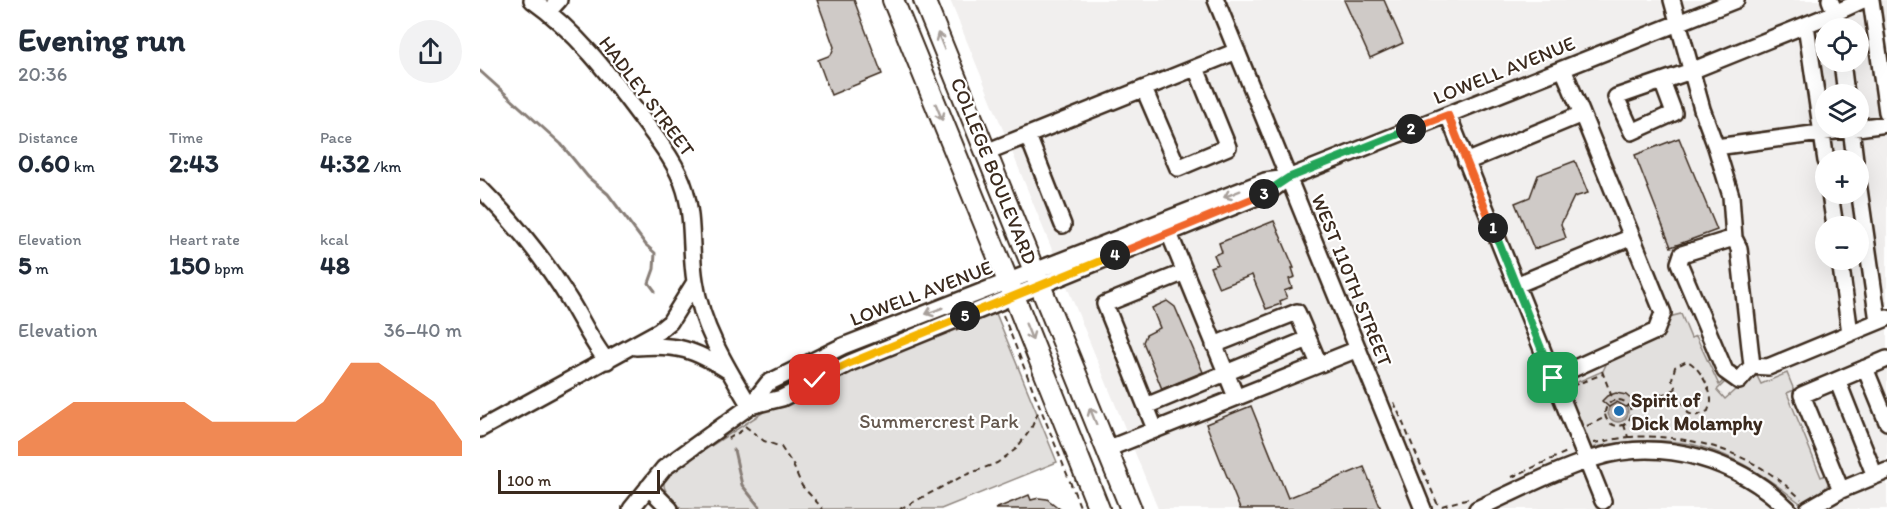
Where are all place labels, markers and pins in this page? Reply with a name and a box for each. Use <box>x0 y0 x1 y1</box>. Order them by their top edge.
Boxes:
pin: 2 <box>1396 114 1426 144</box>
pin: 3 <box>1249 179 1279 209</box>
pin: 1 <box>1478 213 1508 243</box>
pin: 4 <box>1100 240 1130 270</box>
pin: 5 <box>950 301 980 331</box>
pin <box>1527 352 1578 403</box>
pin <box>789 354 840 405</box>
place label: Spirit of Dick Molamphy <box>1631 388 1763 436</box>
marker: Spirit of Dick Molamphy <box>1612 404 1626 418</box>

